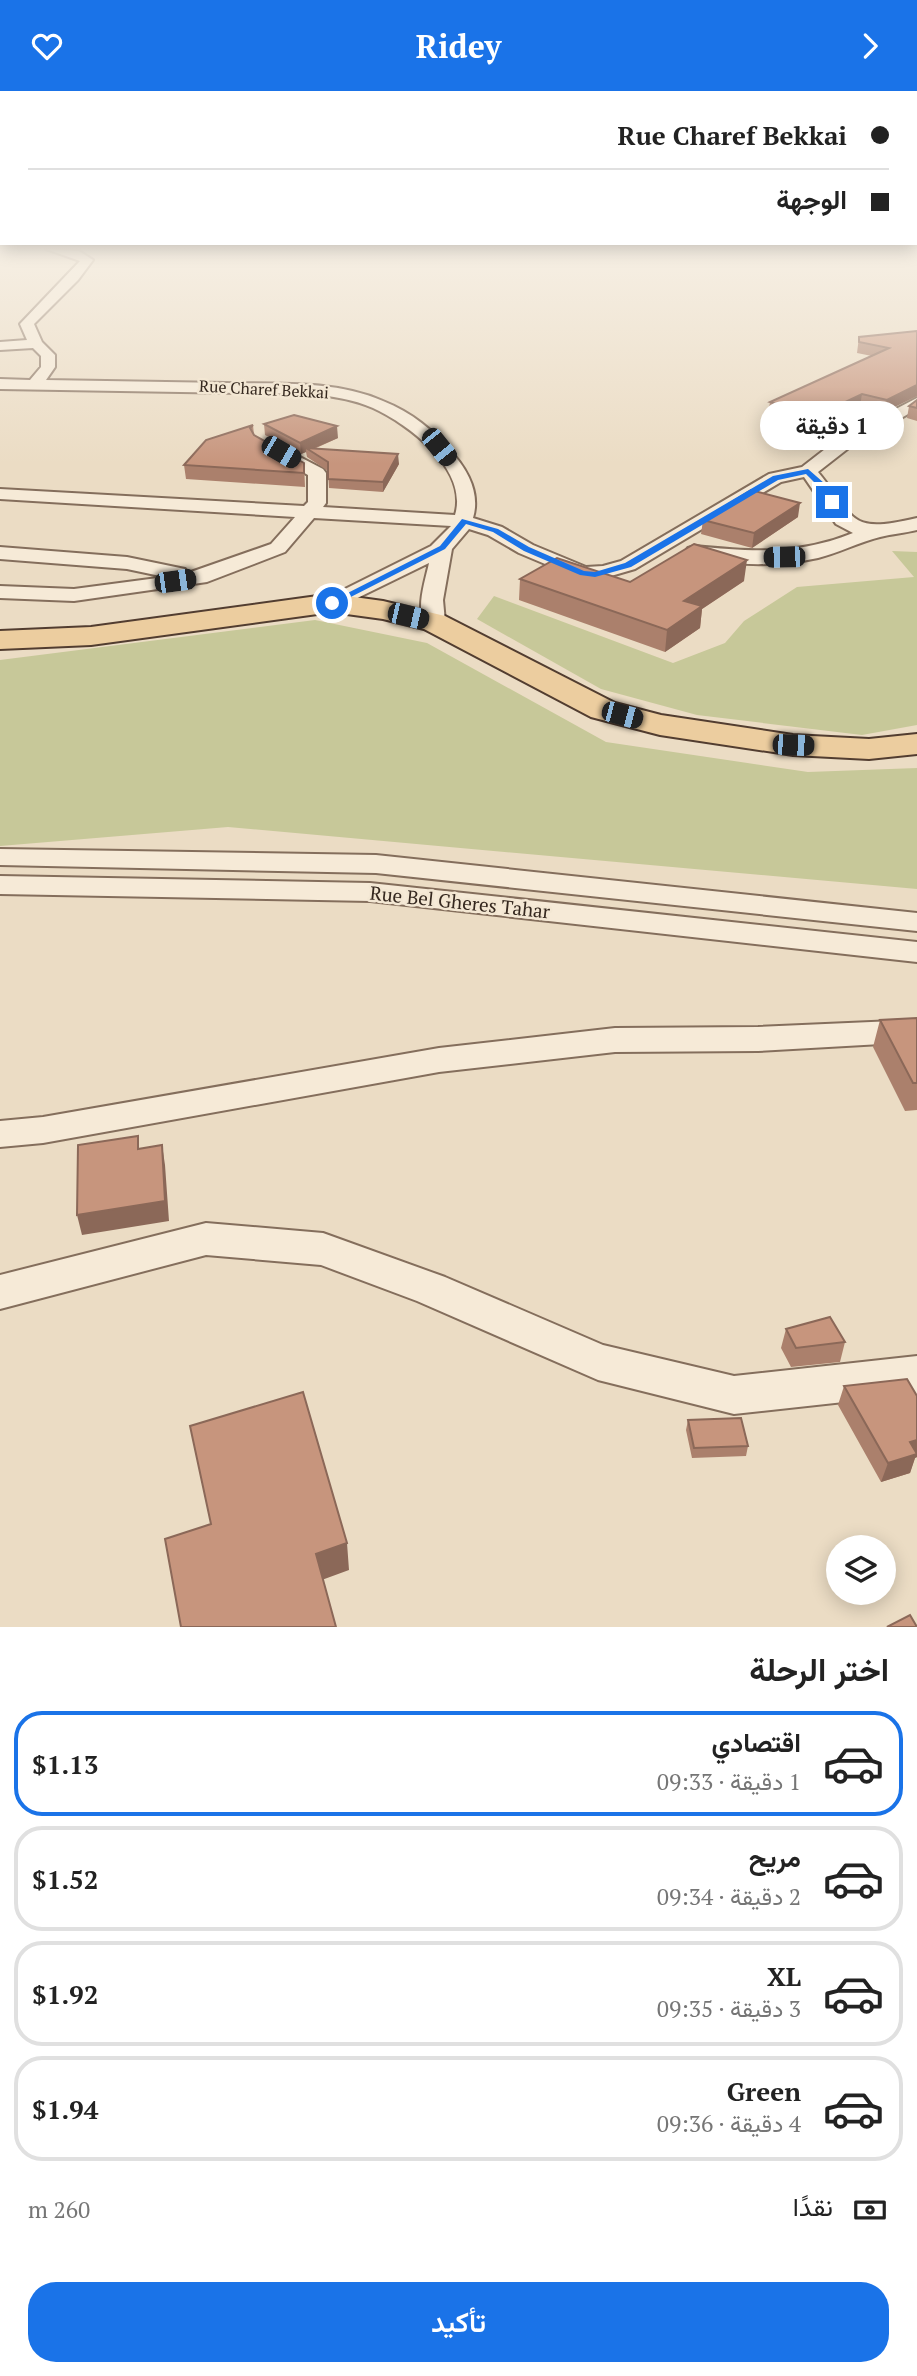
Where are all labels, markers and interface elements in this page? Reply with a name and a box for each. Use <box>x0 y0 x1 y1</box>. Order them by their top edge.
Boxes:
text: Ridey <box>416 25 501 67</box>
icon: heart <box>28 27 66 65</box>
icon: forward <box>851 27 889 65</box>
text: Rue Charef Bekkai <box>618 118 847 152</box>
text: الوجهة <box>776 182 847 216</box>
street label: Rue Charef Bekkai <box>199 375 330 403</box>
callout: 1 دقيقة <box>760 401 904 449</box>
text: 1 دقيقة <box>795 410 869 441</box>
car <box>418 424 461 470</box>
car <box>258 432 305 472</box>
route end <box>816 486 848 518</box>
car <box>763 546 806 568</box>
car <box>153 568 198 594</box>
route start <box>316 587 348 619</box>
car <box>386 601 431 631</box>
car <box>599 699 646 731</box>
car <box>772 734 815 756</box>
street label: Rue Bel Gheres Tahar <box>369 880 552 923</box>
map controls <box>826 1535 896 1605</box>
button: layers <box>826 1535 896 1605</box>
text: اختر الرحلة <box>749 1648 889 1690</box>
text: اقتصادي <box>712 1725 801 1759</box>
icon: car <box>822 1732 885 1795</box>
text: $1.13 <box>32 1747 98 1781</box>
text: 1 دقيقة · 09:33 <box>657 1766 801 1797</box>
text: مريح <box>749 1840 801 1874</box>
icon: car <box>822 1847 885 1910</box>
text: $1.52 <box>32 1862 98 1896</box>
text: 2 دقيقة · 09:34 <box>657 1881 801 1912</box>
text: XL <box>767 1959 801 1993</box>
icon: car <box>822 1962 885 2025</box>
text: $1.92 <box>32 1977 98 2011</box>
text: 3 دقيقة · 09:35 <box>657 1993 801 2024</box>
text: Green <box>727 2074 801 2108</box>
icon: car <box>822 2077 885 2140</box>
text: $1.94 <box>32 2092 98 2126</box>
text: 4 دقيقة · 09:36 <box>657 2108 801 2139</box>
text: نقدًا <box>793 2189 833 2223</box>
icon: cash <box>851 2191 889 2229</box>
text: 260 m <box>28 2194 90 2225</box>
button: تأكيد <box>28 2282 889 2362</box>

